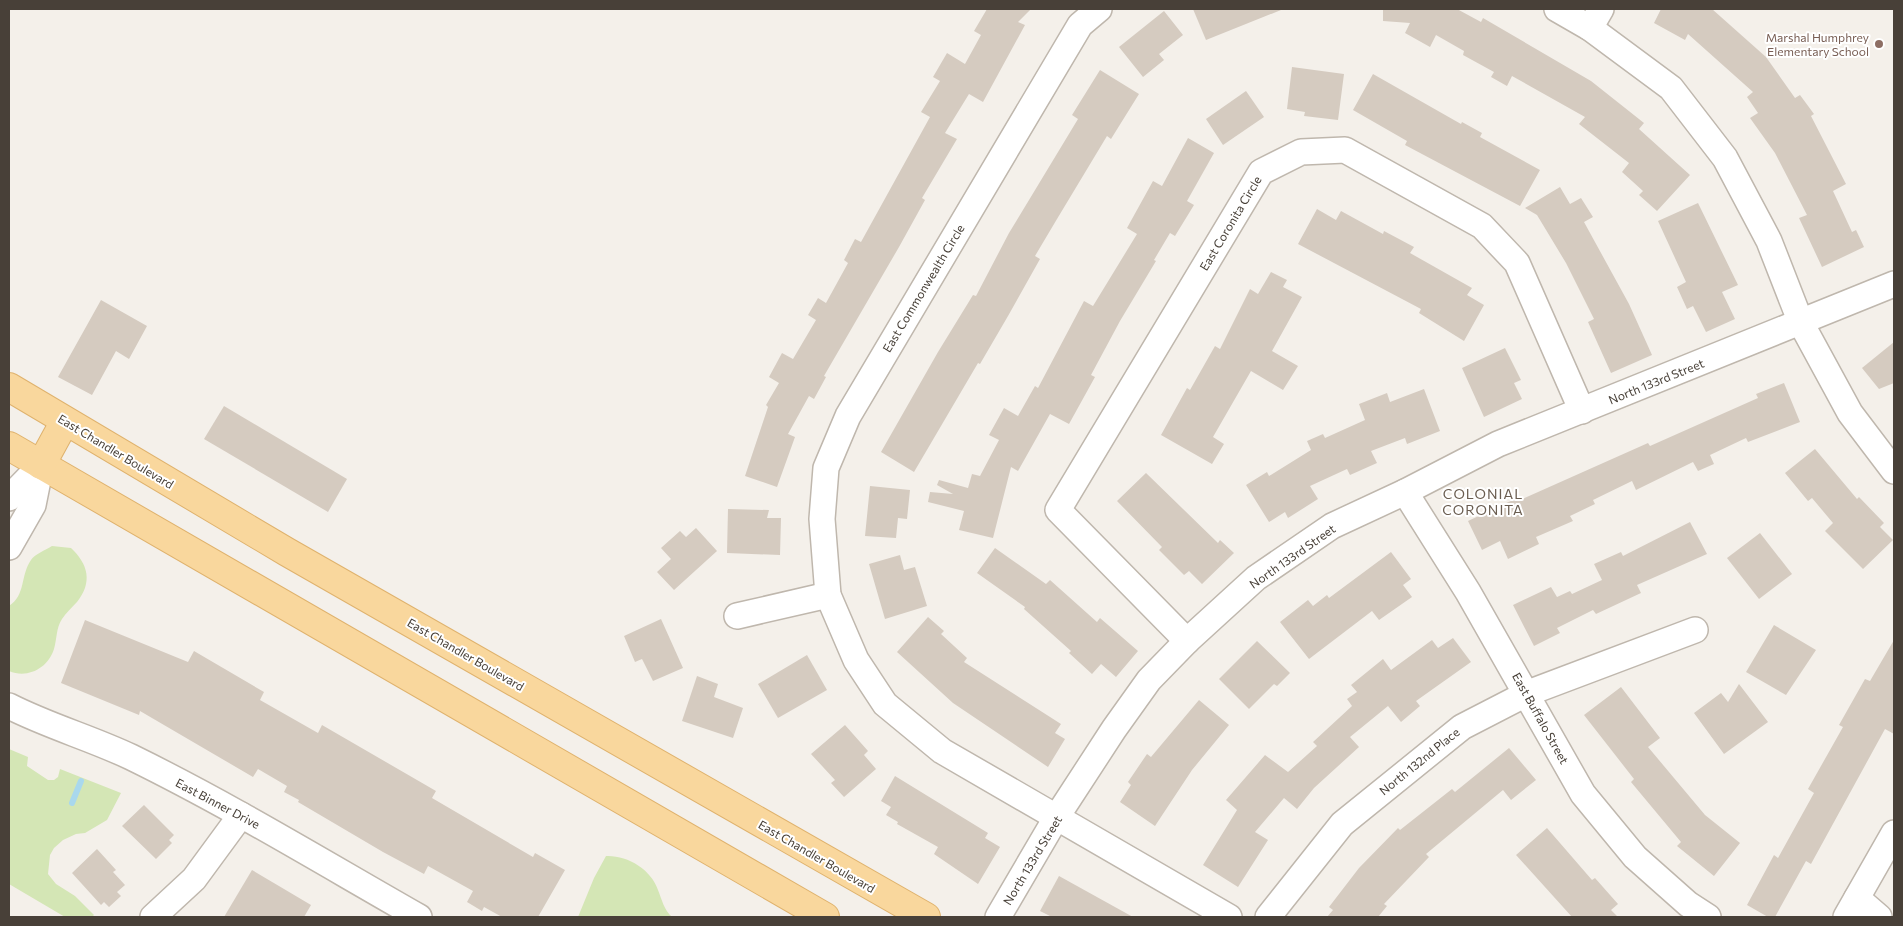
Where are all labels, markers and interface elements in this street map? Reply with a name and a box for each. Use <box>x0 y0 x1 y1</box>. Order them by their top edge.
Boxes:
place label: Marshal Humphrey Elementary School <box>1766 30 1869 58</box>
marker: Marshal Humphrey Elementary School <box>1873 38 1885 50</box>
street label: East Coronita Circle <box>1196 173 1264 273</box>
street label: East Commonwealth Circle <box>879 222 967 354</box>
street label: North 133rd Street <box>1606 355 1706 407</box>
street label: East Chandler Boulevard <box>56 411 176 491</box>
district label: COLONIAL CORONITA <box>1442 485 1524 518</box>
street label: North 133rd Street <box>1246 521 1338 591</box>
street label: East Chandler Boulevard <box>405 615 527 693</box>
street label: East Buffalo Street <box>1510 670 1572 766</box>
street label: North 132nd Place <box>1376 724 1462 798</box>
street label: East Binner Drive <box>174 775 262 831</box>
street label: North 133rd Street <box>1000 813 1064 907</box>
street label: East Chandler Boulevard <box>756 817 878 895</box>

